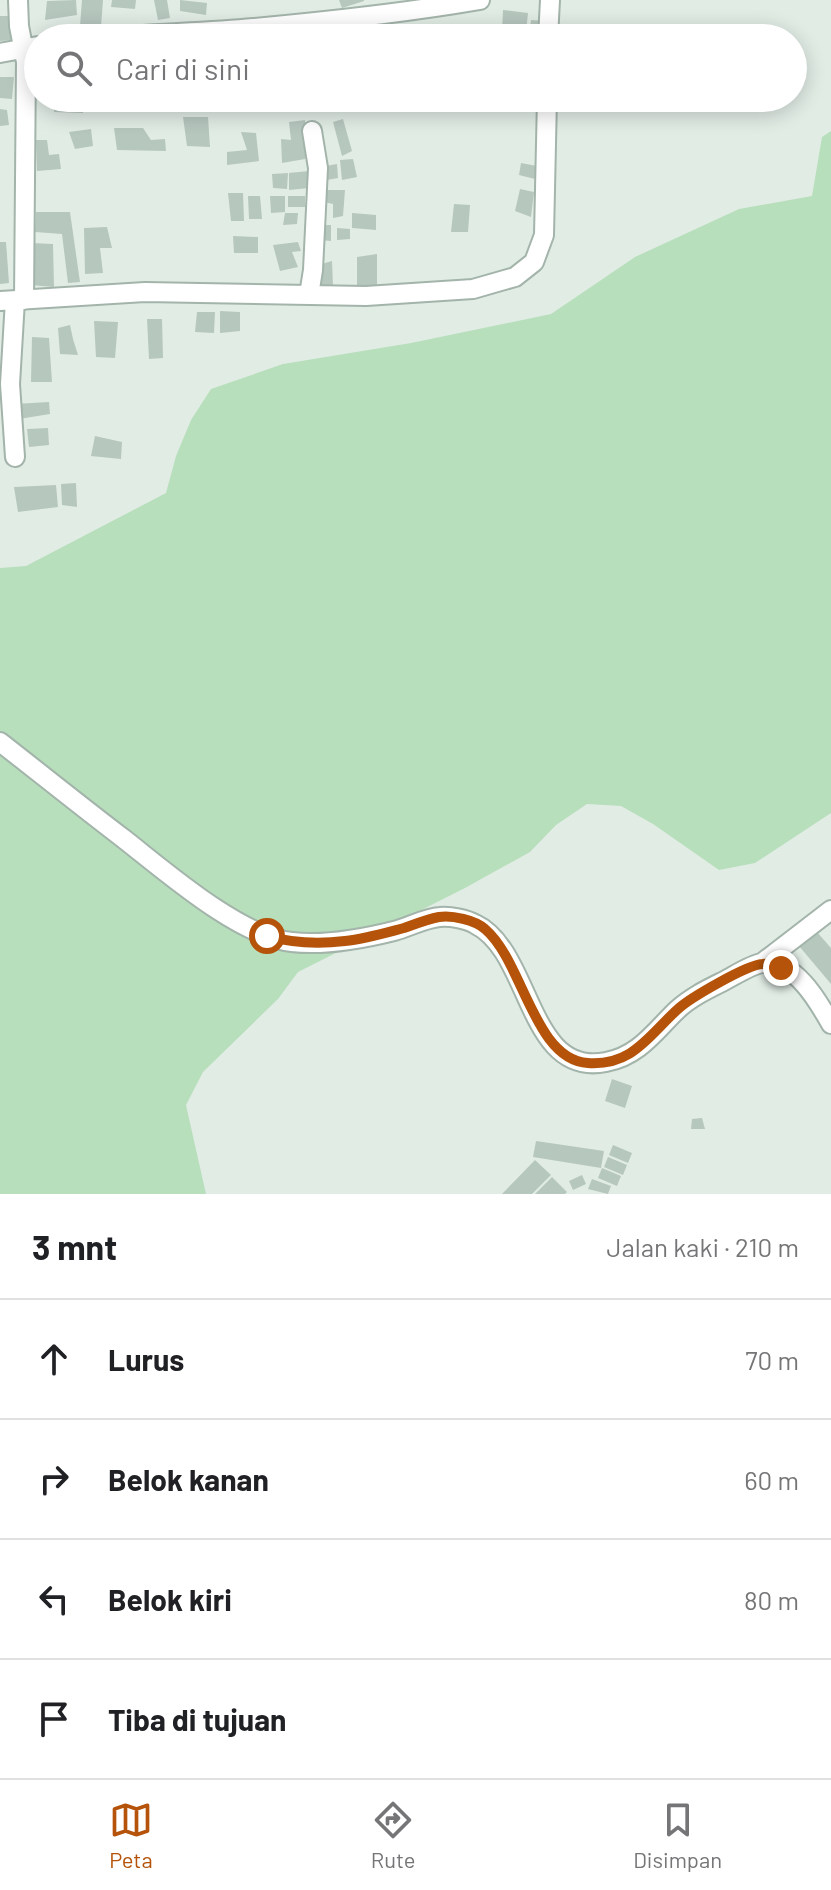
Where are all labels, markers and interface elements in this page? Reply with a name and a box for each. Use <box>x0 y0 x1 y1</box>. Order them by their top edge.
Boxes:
search box <box>24 24 807 112</box>
icon: search <box>52 46 96 90</box>
text: Cari di sini <box>116 50 250 86</box>
route start <box>249 918 285 954</box>
route end <box>763 950 799 986</box>
text: 3 mnt <box>32 1226 117 1267</box>
text: Jalan kaki · 210 m <box>607 1231 799 1262</box>
icon: ahead <box>32 1337 76 1381</box>
text: Lurus <box>108 1341 184 1377</box>
text: 70 m <box>745 1344 799 1375</box>
icon: right <box>32 1457 76 1501</box>
text: Belok kanan <box>108 1461 269 1497</box>
text: 60 m <box>744 1464 799 1495</box>
icon: left <box>32 1577 76 1621</box>
text: Belok kiri <box>108 1581 232 1617</box>
text: 80 m <box>744 1584 799 1615</box>
icon: arrive <box>32 1697 76 1741</box>
text: Tiba di tujuan <box>108 1701 286 1737</box>
tab: Peta <box>109 1798 153 1872</box>
tab: Rute <box>371 1798 415 1872</box>
tab: Disimpan <box>633 1798 722 1872</box>

